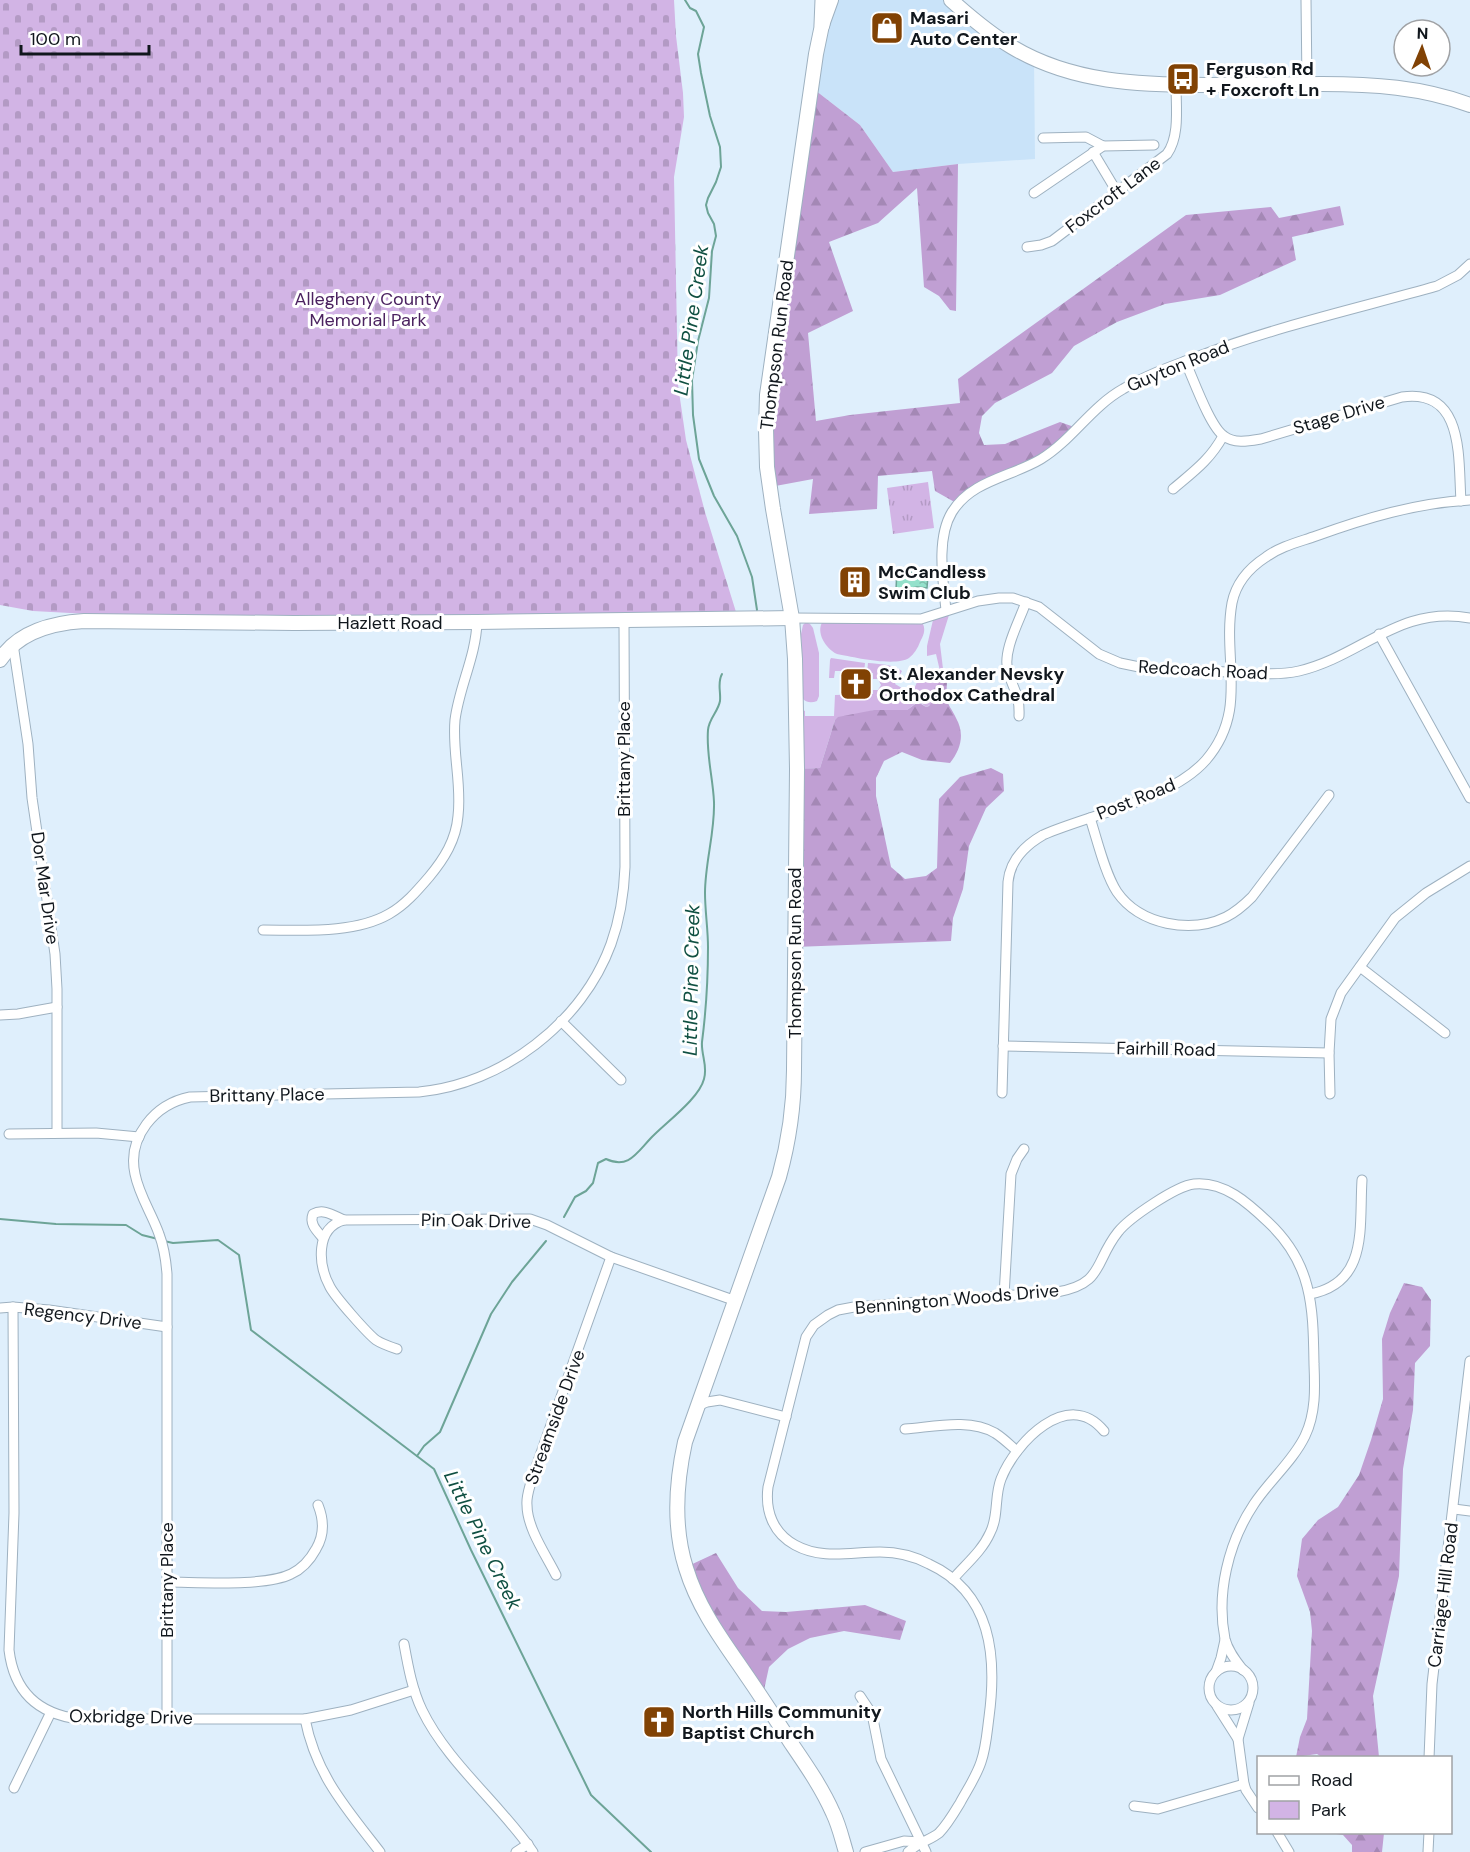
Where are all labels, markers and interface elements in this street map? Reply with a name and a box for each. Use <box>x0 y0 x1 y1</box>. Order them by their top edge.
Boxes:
place label: Masari Auto Center <box>910 6 1017 51</box>
shop icon: Masari Auto Center <box>869 10 905 46</box>
scale bar <box>21 18 148 56</box>
north arrow <box>1392 18 1452 78</box>
text: N <box>1416 23 1429 44</box>
text: 100 m <box>30 27 81 51</box>
place label: Ferguson Rd + Foxcroft Ln <box>1206 57 1319 102</box>
bus stop icon: Ferguson Rd + Foxcroft Ln <box>1165 61 1201 97</box>
street label: Foxcroft Lane <box>1061 151 1165 239</box>
water label: Little Pine Creek <box>668 242 715 397</box>
street label: Thompson Run Road <box>755 259 799 431</box>
park label: Allegheny County Memorial Park <box>295 287 441 332</box>
street label: Guyton Road <box>1123 335 1233 397</box>
street label: Stage Drive <box>1290 390 1388 440</box>
place label: McCandless Swim Club <box>878 560 986 605</box>
building icon: McCandless Swim Club <box>837 564 873 600</box>
street label: Hazlett Road <box>337 611 443 635</box>
street label: Redcoach Road <box>1138 655 1268 685</box>
place label: St. Alexander Nevsky Orthodox Cathedral <box>879 662 1065 707</box>
church icon: St. Alexander Nevsky Orthodox Cathedral <box>838 666 874 702</box>
street label: Brittany Place <box>612 701 636 817</box>
street label: Post Road <box>1093 772 1179 826</box>
street label: Dor Mar Drive <box>25 830 65 946</box>
street label: Thompson Run Road <box>783 867 807 1039</box>
water label: Little Pine Creek <box>677 903 705 1056</box>
street label: Fairhill Road <box>1116 1036 1216 1062</box>
street label: Brittany Place <box>209 1082 325 1108</box>
street label: Pin Oak Drive <box>421 1208 531 1234</box>
street label: Bennington Woods Drive <box>854 1278 1060 1320</box>
street label: Regency Drive <box>23 1297 143 1335</box>
street label: Streamside Drive <box>519 1346 591 1488</box>
water label: Little Pine Creek <box>438 1466 528 1615</box>
street label: Carriage Hill Road <box>1422 1521 1464 1669</box>
street label: Brittany Place <box>155 1522 179 1638</box>
place label: North Hills Community Baptist Church <box>682 1700 882 1745</box>
street label: Oxbridge Drive <box>69 1704 193 1730</box>
church icon: North Hills Community Baptist Church <box>641 1704 677 1740</box>
legend <box>1257 1756 1452 1834</box>
text: Road <box>1311 1768 1353 1792</box>
text: Park <box>1311 1798 1347 1822</box>

